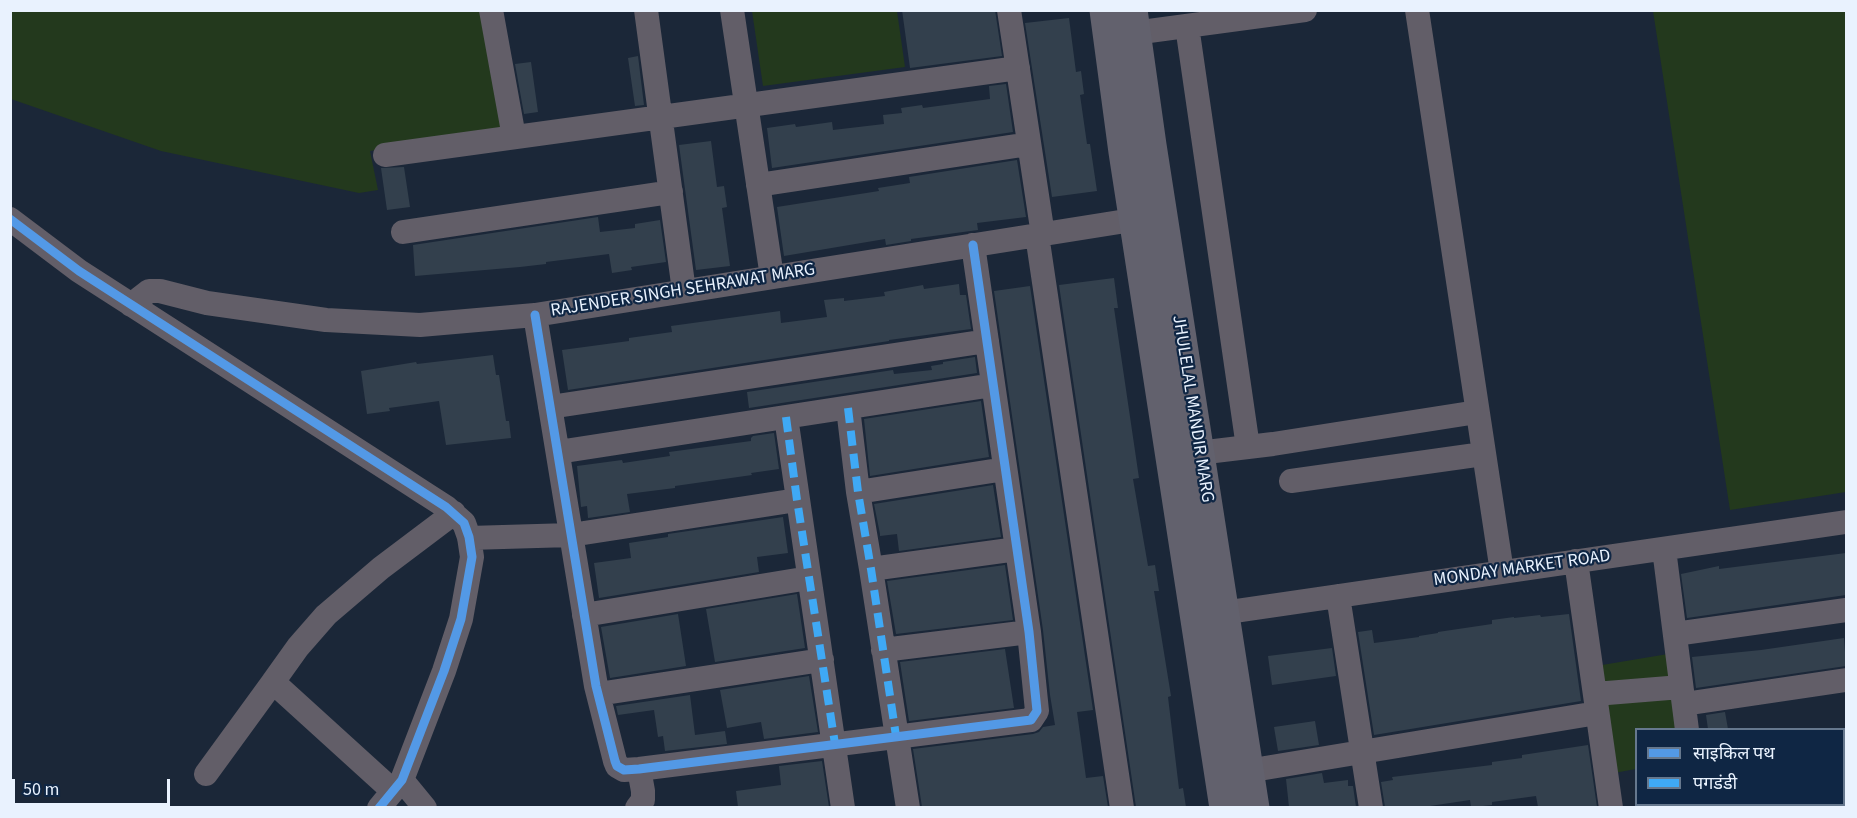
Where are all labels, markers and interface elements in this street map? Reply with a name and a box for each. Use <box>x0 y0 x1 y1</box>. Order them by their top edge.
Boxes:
street label: RAJENDER SINGH SEHRAWAT MARG <box>549 259 817 323</box>
street label: JHULELAL MANDIR MARG <box>1167 314 1217 504</box>
street label: MONDAY MARKET ROAD <box>1432 546 1612 592</box>
legend <box>1635 728 1845 806</box>
text: साइकिल पथ <box>1693 741 1775 766</box>
scale bar <box>15 767 172 805</box>
text: पगडंडी <box>1693 771 1737 796</box>
text: 50 m <box>23 777 59 802</box>

